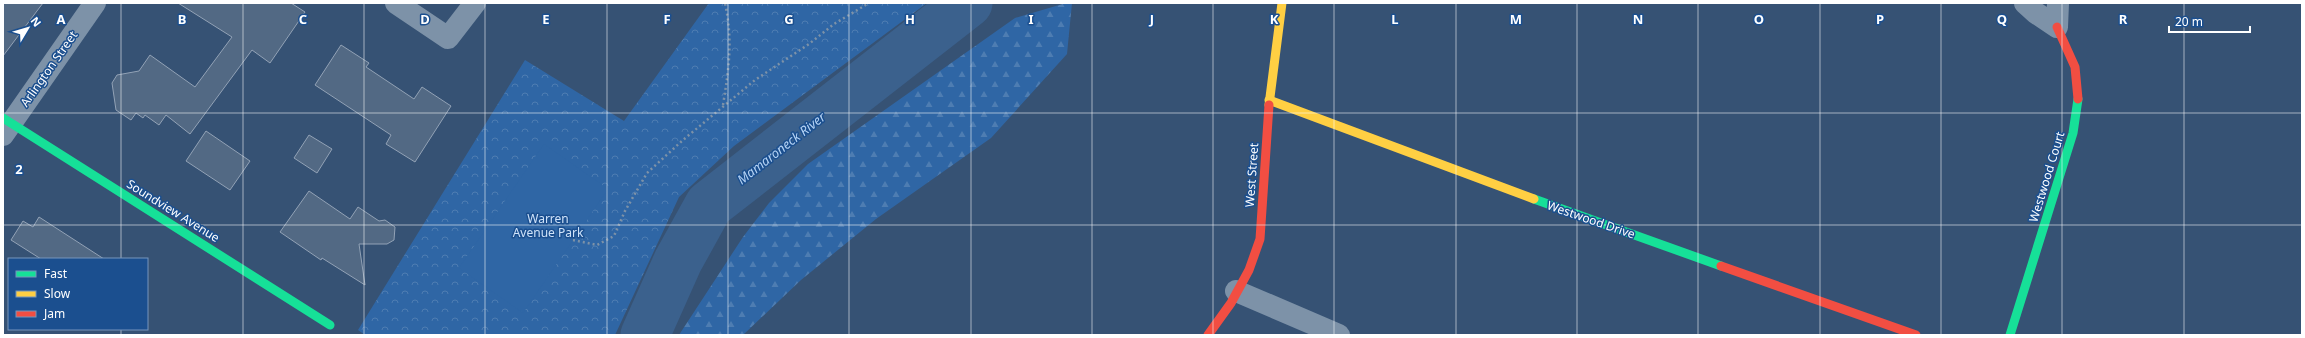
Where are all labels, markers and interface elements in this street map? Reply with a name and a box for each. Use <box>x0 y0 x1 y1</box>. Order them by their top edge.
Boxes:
north arrow <box>8 8 48 48</box>
scale bar <box>2169 8 2250 34</box>
text: A <box>57 10 66 28</box>
text: B <box>178 10 186 28</box>
text: C <box>299 10 307 28</box>
text: D <box>420 10 430 28</box>
text: E <box>542 10 550 28</box>
text: F <box>663 10 671 28</box>
text: G <box>784 10 794 28</box>
text: H <box>905 10 915 28</box>
text: I <box>1028 10 1034 28</box>
text: J <box>1149 10 1154 28</box>
text: K <box>1270 10 1279 28</box>
text: L <box>1391 10 1399 28</box>
text: M <box>1510 10 1522 28</box>
text: N <box>1633 10 1643 28</box>
text: O <box>1754 10 1764 28</box>
text: P <box>1876 10 1884 28</box>
text: Q <box>1997 10 2007 28</box>
text: R <box>2119 10 2128 28</box>
text: N <box>28 13 45 30</box>
text: 20 m <box>2175 13 2203 30</box>
street label: Arlington Street <box>16 27 82 110</box>
water label: Mamaroneck River <box>733 107 830 188</box>
street label: Westwood Court <box>2025 129 2069 224</box>
street label: West Street <box>1241 142 1262 208</box>
text: 2 <box>15 160 23 178</box>
street label: Soundview Avenue <box>124 175 223 246</box>
street label: Westwood Drive <box>1545 197 1638 243</box>
park label: Warren Avenue Park <box>513 210 584 241</box>
legend <box>8 258 148 330</box>
text: Fast <box>44 265 68 282</box>
text: Slow <box>44 285 71 302</box>
text: Jam <box>43 305 65 322</box>

